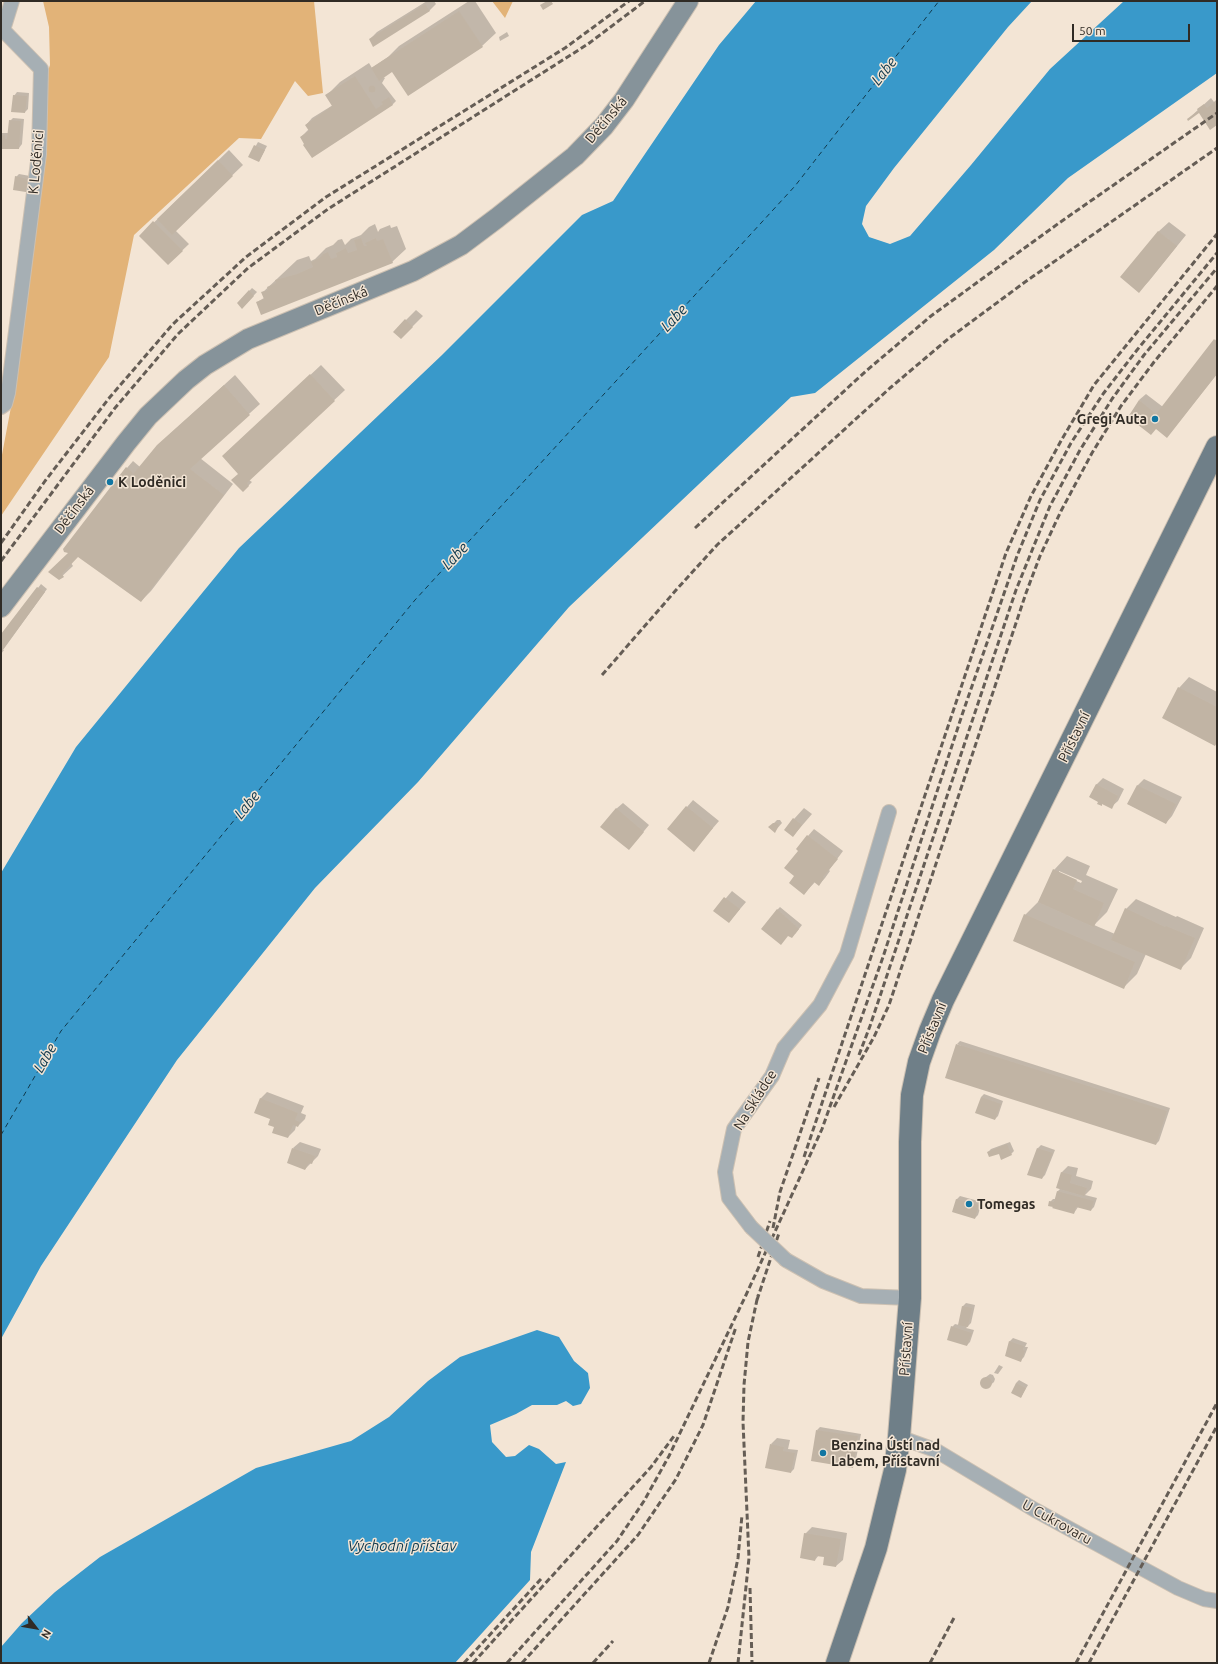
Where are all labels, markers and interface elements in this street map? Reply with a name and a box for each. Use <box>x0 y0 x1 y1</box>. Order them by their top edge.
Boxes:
scale bar <box>1074 16 1192 42</box>
text: 50 m <box>1079 24 1106 37</box>
water label: Labe <box>867 53 901 89</box>
street label: Děčínská <box>582 93 630 147</box>
street label: K Loděnici <box>25 129 47 195</box>
street label: Děčínská <box>312 283 370 319</box>
water label: Labe <box>657 301 691 335</box>
place label: Gregi Auta <box>1077 411 1147 427</box>
marker: Gregi Auta <box>1150 414 1160 424</box>
place label: K Loděnici <box>118 474 186 490</box>
marker: K Loděnici <box>105 477 115 487</box>
street label: Děčínská <box>50 483 98 537</box>
water label: Labe <box>438 539 472 573</box>
street label: Přístavní <box>1055 709 1093 765</box>
water label: Labe <box>230 787 264 823</box>
street label: Přístavní <box>914 1000 950 1056</box>
water label: Labe <box>30 1040 60 1076</box>
street label: Na Skládce <box>730 1067 780 1133</box>
place label: Tomegas <box>977 1196 1035 1212</box>
marker: Tomegas <box>964 1199 974 1209</box>
street label: Přístavní <box>896 1321 916 1377</box>
place label: Benzina Ústí nad Labem, Přístavní <box>831 1437 940 1470</box>
marker: Benzina Ústí nad Labem, Přístavní <box>818 1448 828 1458</box>
street label: U Cukrovaru <box>1019 1496 1095 1548</box>
water label: Východní přístav <box>348 1537 456 1555</box>
north arrow <box>16 1608 56 1648</box>
text: N <box>39 1628 54 1641</box>

